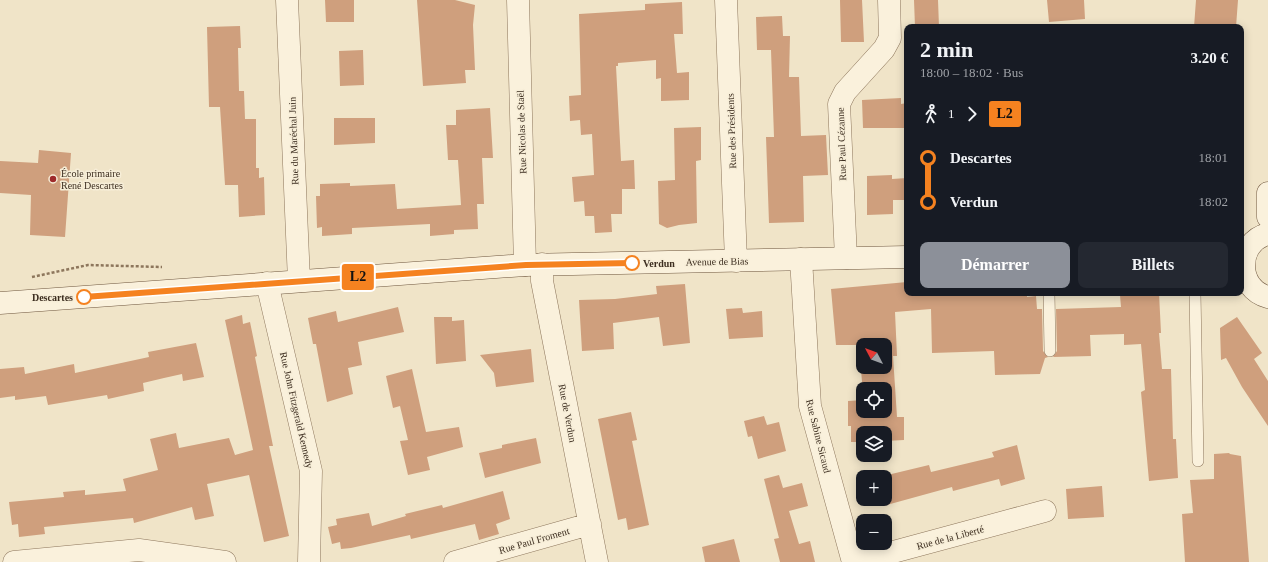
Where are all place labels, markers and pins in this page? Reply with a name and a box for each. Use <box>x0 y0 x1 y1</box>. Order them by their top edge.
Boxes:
place label: École primaire René Descartes <box>61 168 123 191</box>
marker: École primaire René Descartes <box>48 174 58 184</box>
marker: Verdun <box>624 255 640 271</box>
place label: Verdun <box>643 258 675 269</box>
marker: Descartes <box>76 289 92 305</box>
place label: Descartes <box>32 292 73 303</box>

